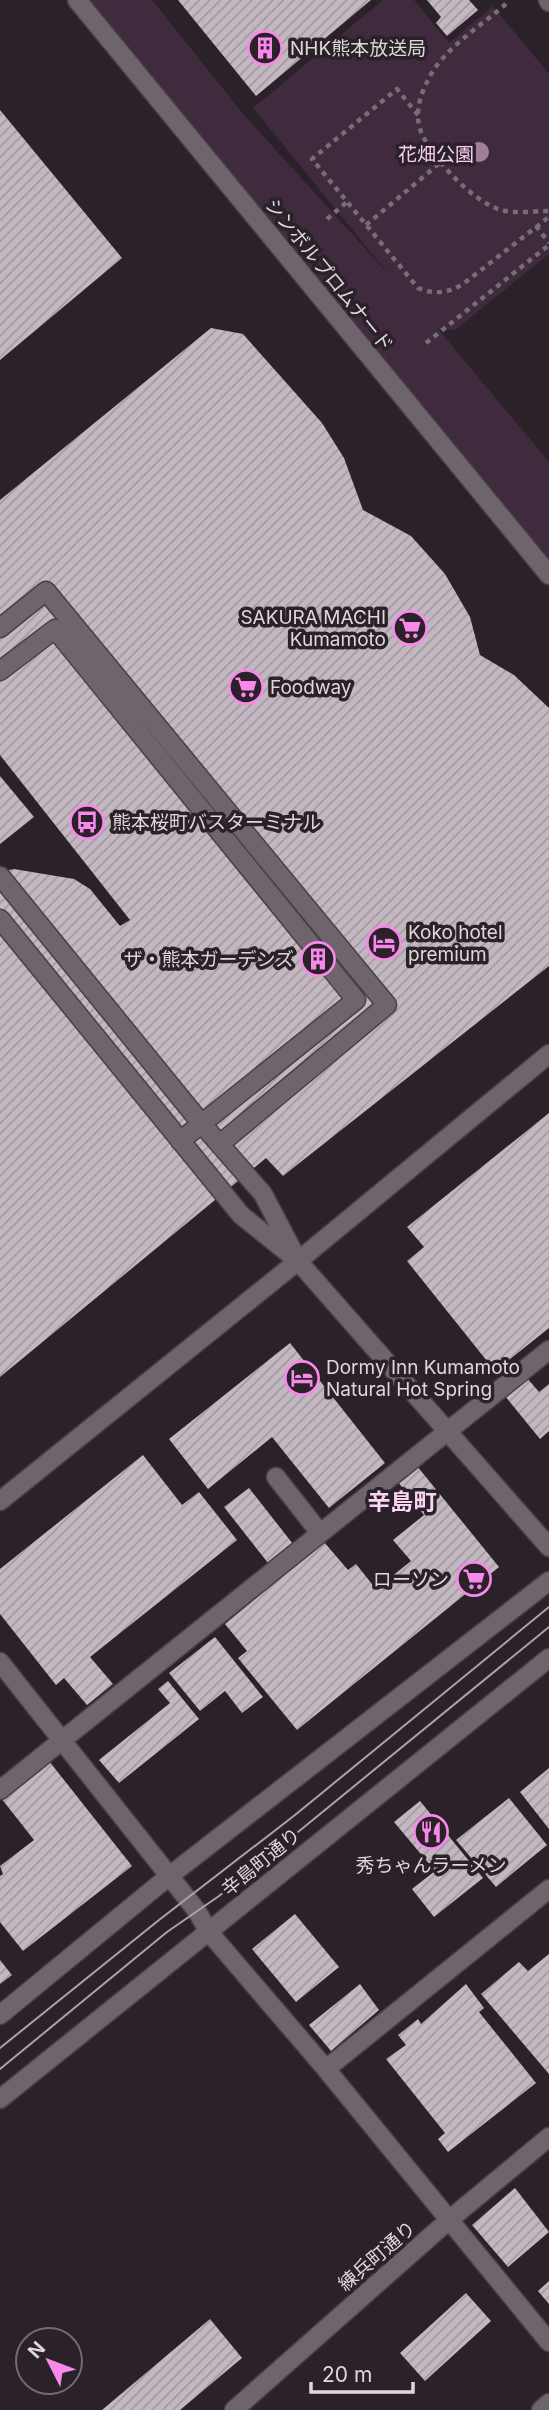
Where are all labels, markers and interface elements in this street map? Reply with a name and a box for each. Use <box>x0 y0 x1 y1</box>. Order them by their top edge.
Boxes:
building icon: NHK熊本放送局 <box>246 29 284 67</box>
place label: NHK熊本放送局 <box>290 37 426 60</box>
park label: 花畑公園 <box>398 143 474 166</box>
street label: シンボルプロムナード <box>260 194 398 356</box>
place label: SAKURA MACHI Kumamoto <box>240 606 386 651</box>
supermarket icon: SAKURA MACHI Kumamoto <box>391 609 429 647</box>
supermarket icon: Foodway <box>227 668 265 706</box>
place label: Foodway <box>270 676 352 699</box>
bus stop icon: 熊本桜町バスターミナル <box>68 803 106 841</box>
place label: 熊本桜町バスターミナル <box>112 811 321 834</box>
place label: Koko hotel premium <box>408 921 502 966</box>
hotel icon: Koko hotel premium <box>365 924 403 962</box>
building icon: ザ・熊本ガーデンズ <box>299 940 337 978</box>
place label: ザ・熊本ガーデンズ <box>123 948 294 971</box>
place label: Dormy Inn Kumamoto Natural Hot Spring <box>326 1356 520 1401</box>
hotel icon: Dormy Inn Kumamoto Natural Hot Spring <box>283 1359 321 1397</box>
district label: 辛島町 <box>368 1488 437 1516</box>
supermarket icon: ローソン <box>455 1560 493 1598</box>
place label: ローソン <box>373 1568 449 1591</box>
restaurant icon: 秀ちゃんラーメン <box>412 1813 450 1851</box>
street label: 辛島町通り <box>217 1823 305 1901</box>
place label: 秀ちゃんラーメン <box>355 1854 507 1877</box>
street label: 練兵町通り <box>334 2216 420 2296</box>
north arrow <box>14 2326 84 2396</box>
text: N <box>23 2337 50 2363</box>
scale bar <box>311 2350 412 2394</box>
text: 20 m <box>322 2362 372 2387</box>

